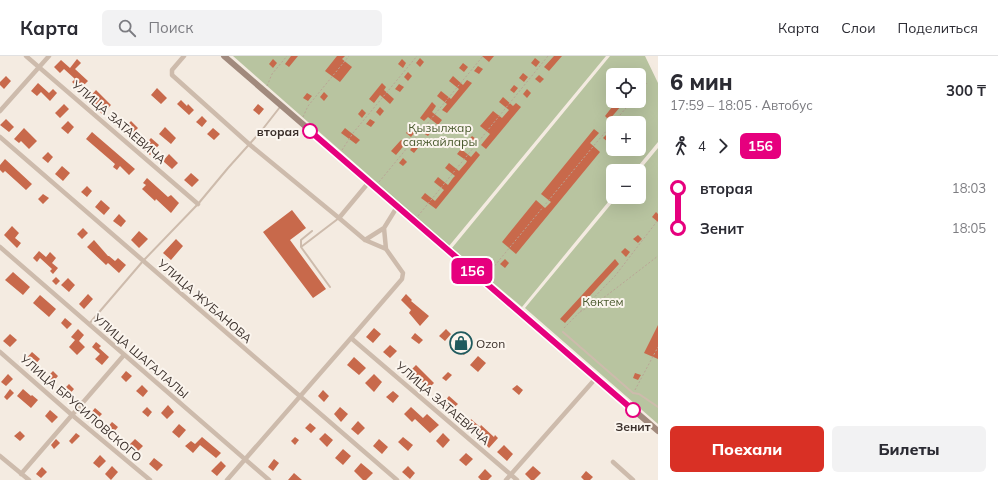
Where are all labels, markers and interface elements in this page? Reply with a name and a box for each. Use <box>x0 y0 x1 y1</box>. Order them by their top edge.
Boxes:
search box <box>102 10 382 46</box>
text: Карта <box>20 16 78 40</box>
icon: search <box>116 17 138 39</box>
text: Поиск <box>148 18 193 37</box>
text: Карта <box>778 19 819 37</box>
text: Слои <box>841 19 876 37</box>
text: Поделиться <box>898 19 978 37</box>
map controls <box>606 68 646 204</box>
button: locate <box>606 68 646 108</box>
text: 6 мин <box>670 68 733 96</box>
street label: УЛИЦА ЗАТАЕВИЧА <box>68 76 169 167</box>
text: 300 ₸ <box>946 81 986 100</box>
text: 17:59 – 18:05 · Автобус <box>670 97 813 113</box>
button: + <box>606 116 646 156</box>
park label: Қызылжар саяжайлары <box>403 120 477 149</box>
marker: вторая <box>302 123 318 139</box>
place label: вторая <box>257 124 299 139</box>
icon: walk <box>670 135 692 157</box>
icon: forward <box>712 135 734 157</box>
text: 156 <box>748 137 773 155</box>
text: 4 <box>698 138 706 154</box>
button: − <box>606 164 646 204</box>
text: вторая <box>700 179 753 198</box>
text: 18:03 <box>952 180 986 196</box>
text: Зенит <box>700 219 744 238</box>
text: 18:05 <box>952 220 986 236</box>
street label: УЛИЦА ЖУБАНОВА <box>154 255 255 346</box>
line badge: 156 <box>449 258 495 284</box>
text: 156 <box>459 262 485 280</box>
park label: Көктем <box>582 294 624 309</box>
street label: УЛИЦА ШАГАЛАЛЫ <box>89 310 192 402</box>
shop icon: Ozon <box>448 330 474 356</box>
place label: Ozon <box>476 336 505 351</box>
street label: УЛИЦА БРУСИЛОВСКОГО <box>16 350 145 465</box>
street label: УЛИЦА ЗАТАЕВИЧА <box>392 357 493 448</box>
marker: Зенит <box>625 402 641 418</box>
place label: Зенит <box>615 419 651 434</box>
button: Поехали <box>670 426 824 472</box>
button: Билеты <box>832 426 986 472</box>

